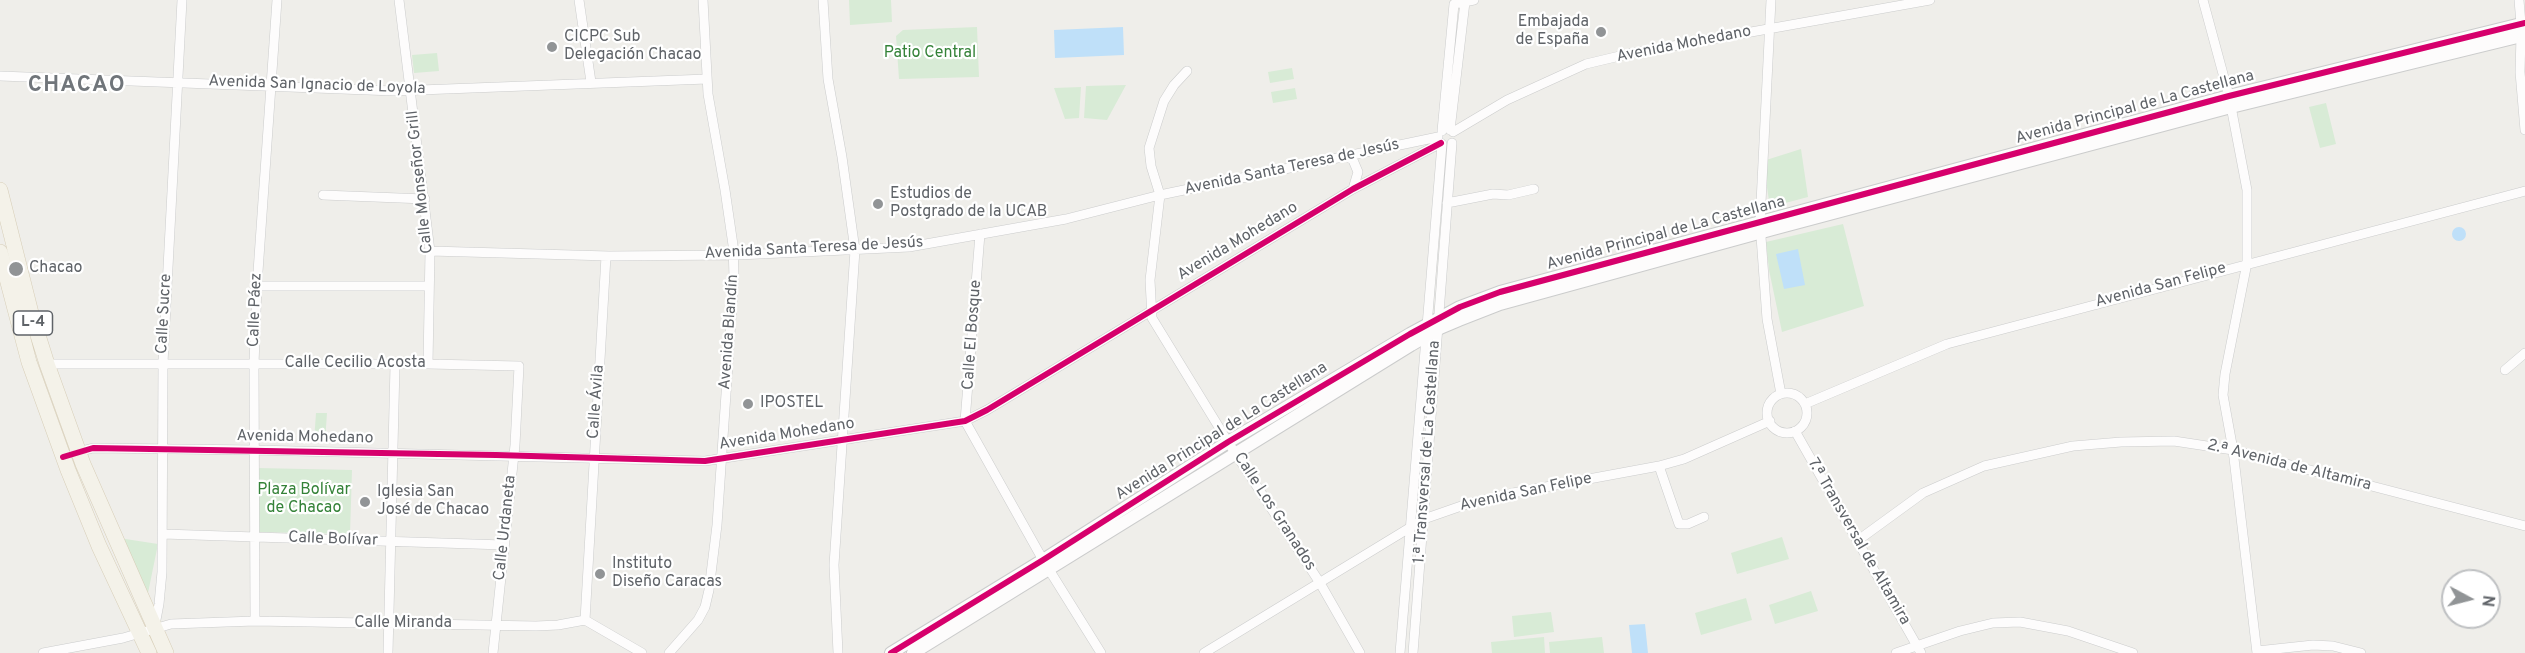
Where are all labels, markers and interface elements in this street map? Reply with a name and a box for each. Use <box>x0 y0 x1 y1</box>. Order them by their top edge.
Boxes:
place label: Embajada de España <box>1516 13 1589 51</box>
street label: Avenida Mohedano <box>1615 23 1753 67</box>
marker: Embajada de España <box>1594 25 1608 39</box>
place label: CICPC Sub Delegación Chacao <box>564 28 702 66</box>
marker: CICPC Sub Delegación Chacao <box>545 40 559 54</box>
park label: Patio Central <box>884 44 976 64</box>
street label: Avenida Principal de La Castellana <box>2014 67 2256 149</box>
street label: Avenida San Ignacio de Loyola <box>208 73 426 99</box>
district label: CHACAO <box>28 74 126 100</box>
street label: Calle Monseñor Grill <box>404 109 438 255</box>
street label: Avenida Santa Teresa de Jesús <box>1183 136 1401 200</box>
place label: Estudios de Postgrado de la UCAB <box>890 185 1047 223</box>
street label: Avenida Principal de La Castellana <box>1545 193 1787 275</box>
marker: Estudios de Postgrado de la UCAB <box>871 197 885 211</box>
street label: Avenida Mohedano <box>1174 199 1302 285</box>
street label: Avenida Santa Teresa de Jesús <box>704 234 924 264</box>
place label: Chacao <box>29 259 83 279</box>
street label: Avenida San Felipe <box>2093 259 2229 313</box>
marker: Chacao <box>7 260 25 278</box>
street label: Calle Páez <box>245 272 267 348</box>
street label: Calle Sucre <box>153 273 177 355</box>
street label: Avenida Blandín <box>716 274 744 390</box>
street label: Calle El Bosque <box>960 279 986 391</box>
road number: L-4 <box>14 311 52 335</box>
street label: 1.ª Transversal de La Castellana <box>1411 340 1445 564</box>
street label: Calle Cecilio Acosta <box>284 354 426 374</box>
street label: Avenida Principal de La Castellana <box>1113 359 1331 505</box>
street label: Calle Ávila <box>585 364 609 440</box>
place label: IPOSTEL <box>760 394 823 414</box>
marker: IPOSTEL <box>741 397 755 411</box>
street label: Avenida Mohedano <box>718 415 856 455</box>
street label: Avenida Mohedano <box>236 427 374 449</box>
street label: 2.ª Avenida de Altamira <box>2205 436 2373 496</box>
street label: Calle Los Granados <box>1229 449 1319 575</box>
street label: 7.ª Transversal de Altamira <box>1802 455 1914 629</box>
street label: Avenida San Felipe <box>1458 470 1594 516</box>
street label: Calle Urdaneta <box>491 474 521 582</box>
park label: Plaza Bolívar de Chacao <box>257 481 351 519</box>
place label: Iglesia San José de Chacao <box>377 483 489 521</box>
marker: Iglesia San José de Chacao <box>358 495 372 509</box>
street label: Calle Bolívar <box>288 529 378 551</box>
place label: Instituto Diseño Caracas <box>612 555 722 593</box>
marker: Instituto Diseño Caracas <box>593 567 607 581</box>
north arrow <box>2441 569 2501 629</box>
text: N <box>2476 594 2498 608</box>
street label: Calle Miranda <box>354 614 452 634</box>

